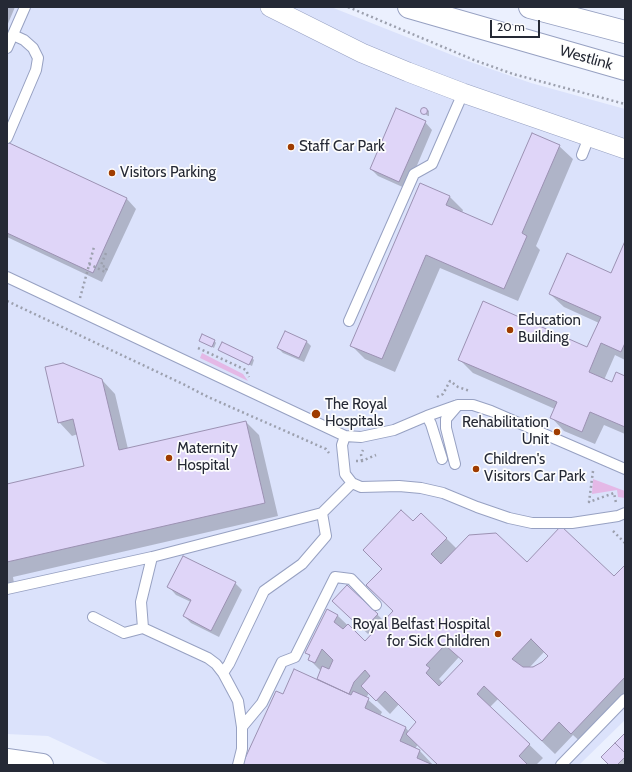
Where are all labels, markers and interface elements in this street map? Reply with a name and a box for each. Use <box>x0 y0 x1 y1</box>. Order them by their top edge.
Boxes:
scale bar <box>492 12 542 38</box>
text: 20 m <box>497 19 525 34</box>
street label: Westlink <box>557 42 615 74</box>
place label: Staff Car Park <box>299 138 385 156</box>
marker: Staff Car Park <box>286 142 296 152</box>
place label: Visitors Parking <box>120 164 216 182</box>
marker: Visitors Parking <box>107 168 117 178</box>
place label: Education Building <box>518 312 581 347</box>
marker: Education Building <box>505 325 515 335</box>
place label: The Royal Hospitals <box>325 396 387 431</box>
marker: The Royal Hospitals <box>310 408 322 420</box>
place label: Rehabilitation Unit <box>462 414 549 449</box>
marker: Rehabilitation Unit <box>552 427 562 437</box>
place label: Maternity Hospital <box>177 440 238 475</box>
place label: Children's Visitors Car Park <box>484 451 586 486</box>
marker: Maternity Hospital <box>164 453 174 463</box>
marker: Children's Visitors Car Park <box>471 464 481 474</box>
place label: Royal Belfast Hospital for Sick Children <box>352 616 490 651</box>
marker: Royal Belfast Hospital for Sick Children <box>493 629 503 639</box>

